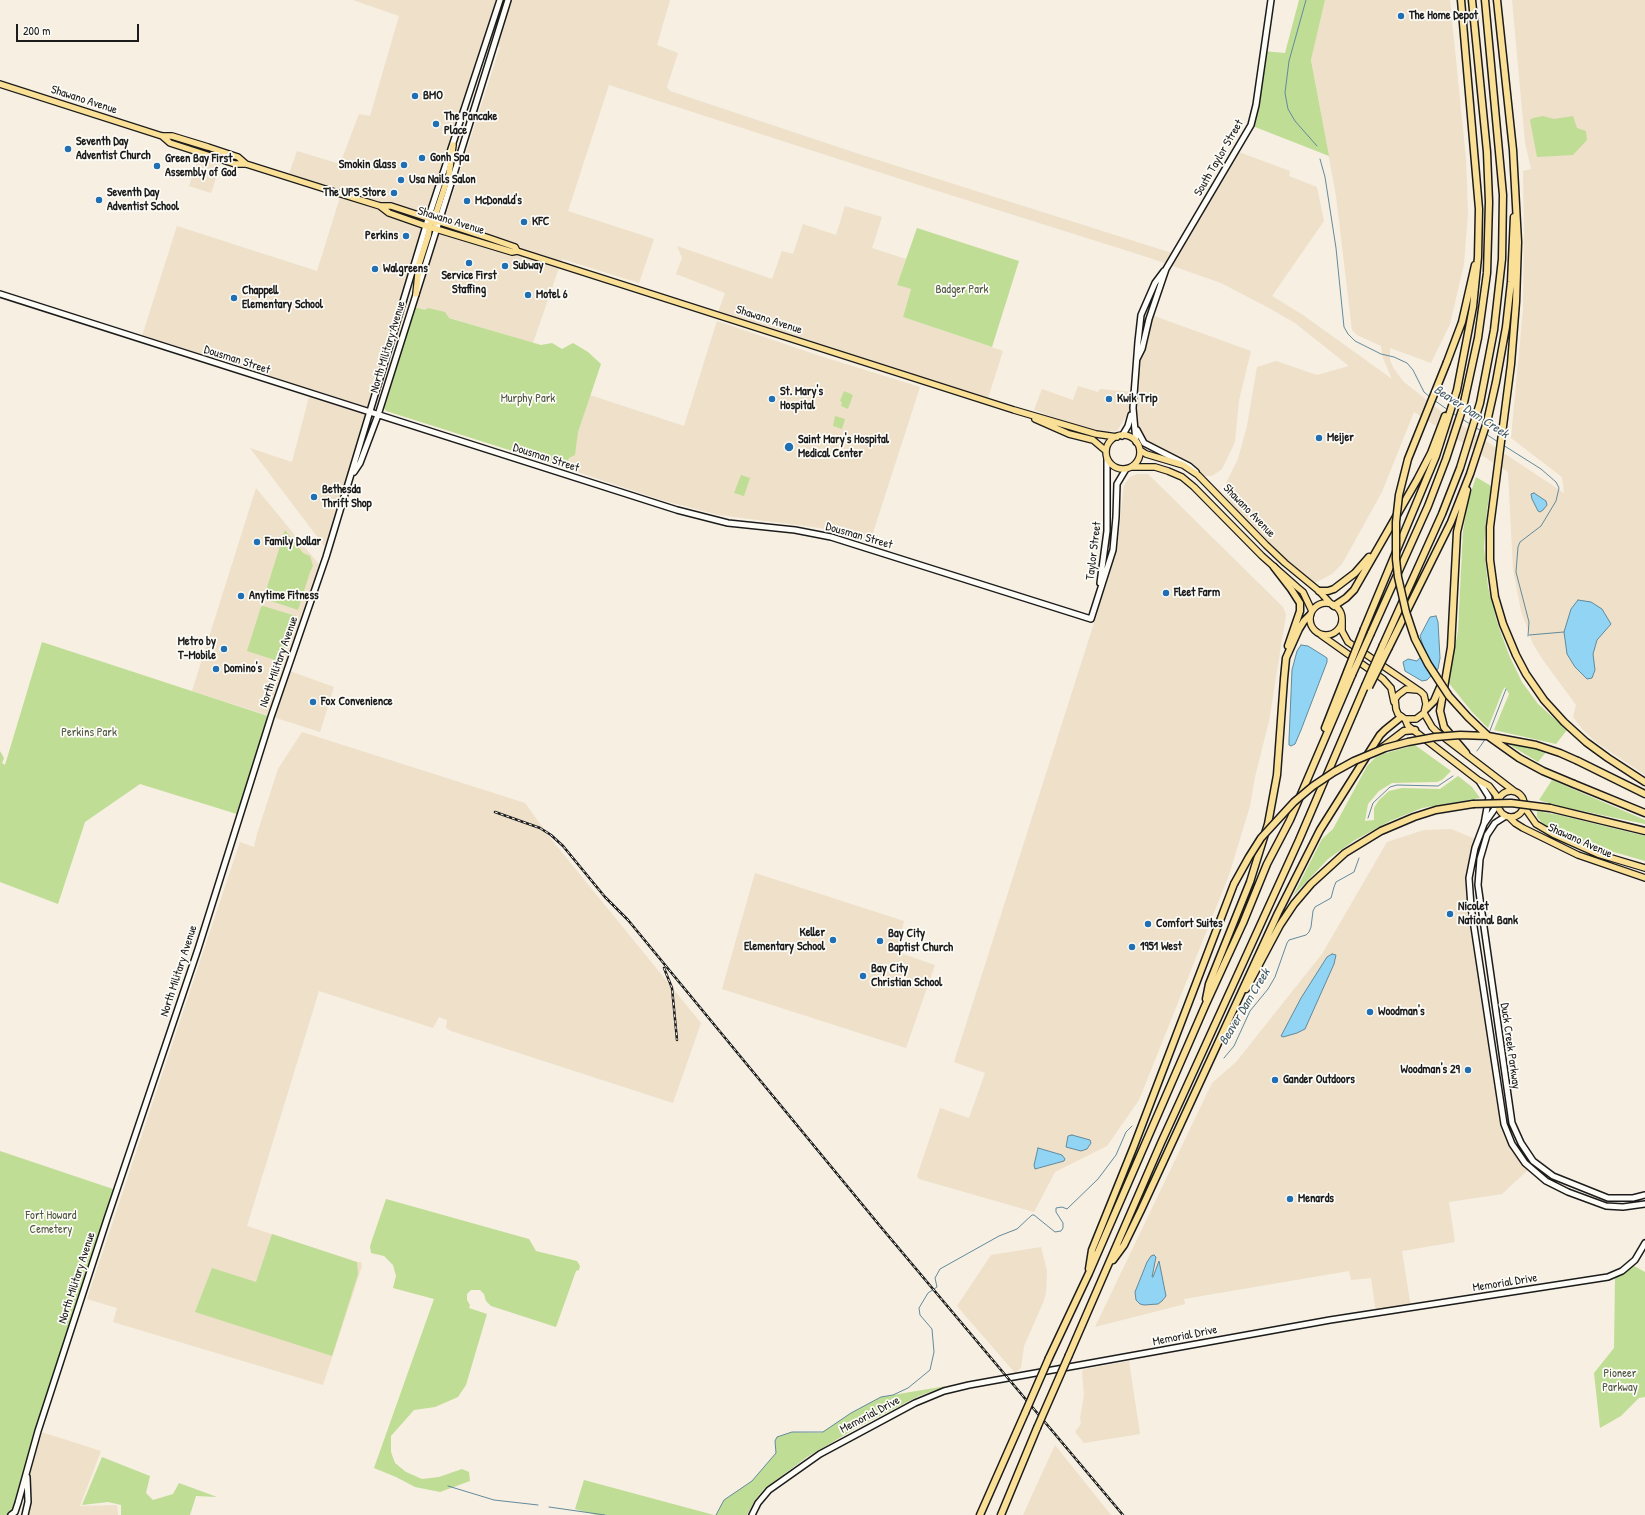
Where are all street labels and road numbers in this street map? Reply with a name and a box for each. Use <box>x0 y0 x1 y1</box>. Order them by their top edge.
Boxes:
street label: Shawano Avenue <box>49 82 119 118</box>
street label: South Taylor Street <box>1191 117 1247 199</box>
street label: Shawano Avenue <box>416 204 486 238</box>
street label: North Military Avenue <box>367 299 409 395</box>
street label: Shawano Avenue <box>734 302 804 338</box>
street label: Dousman Street <box>202 343 272 377</box>
street label: Dousman Street <box>511 441 581 475</box>
street label: Shawano Avenue <box>1220 481 1278 541</box>
street label: Dousman Street <box>824 520 894 552</box>
street label: Taylor Street <box>1083 521 1105 581</box>
street label: North Military Avenue <box>257 615 301 709</box>
street label: Shawano Avenue <box>1546 820 1614 862</box>
street label: North Military Avenue <box>157 924 201 1018</box>
street label: Duck Creek Parkway <box>1497 1002 1523 1090</box>
street label: North Military Avenue <box>55 1231 99 1325</box>
street label: Memorial Drive <box>1472 1271 1538 1295</box>
street label: Memorial Drive <box>1151 1323 1219 1349</box>
street label: Memorial Drive <box>838 1393 902 1437</box>

